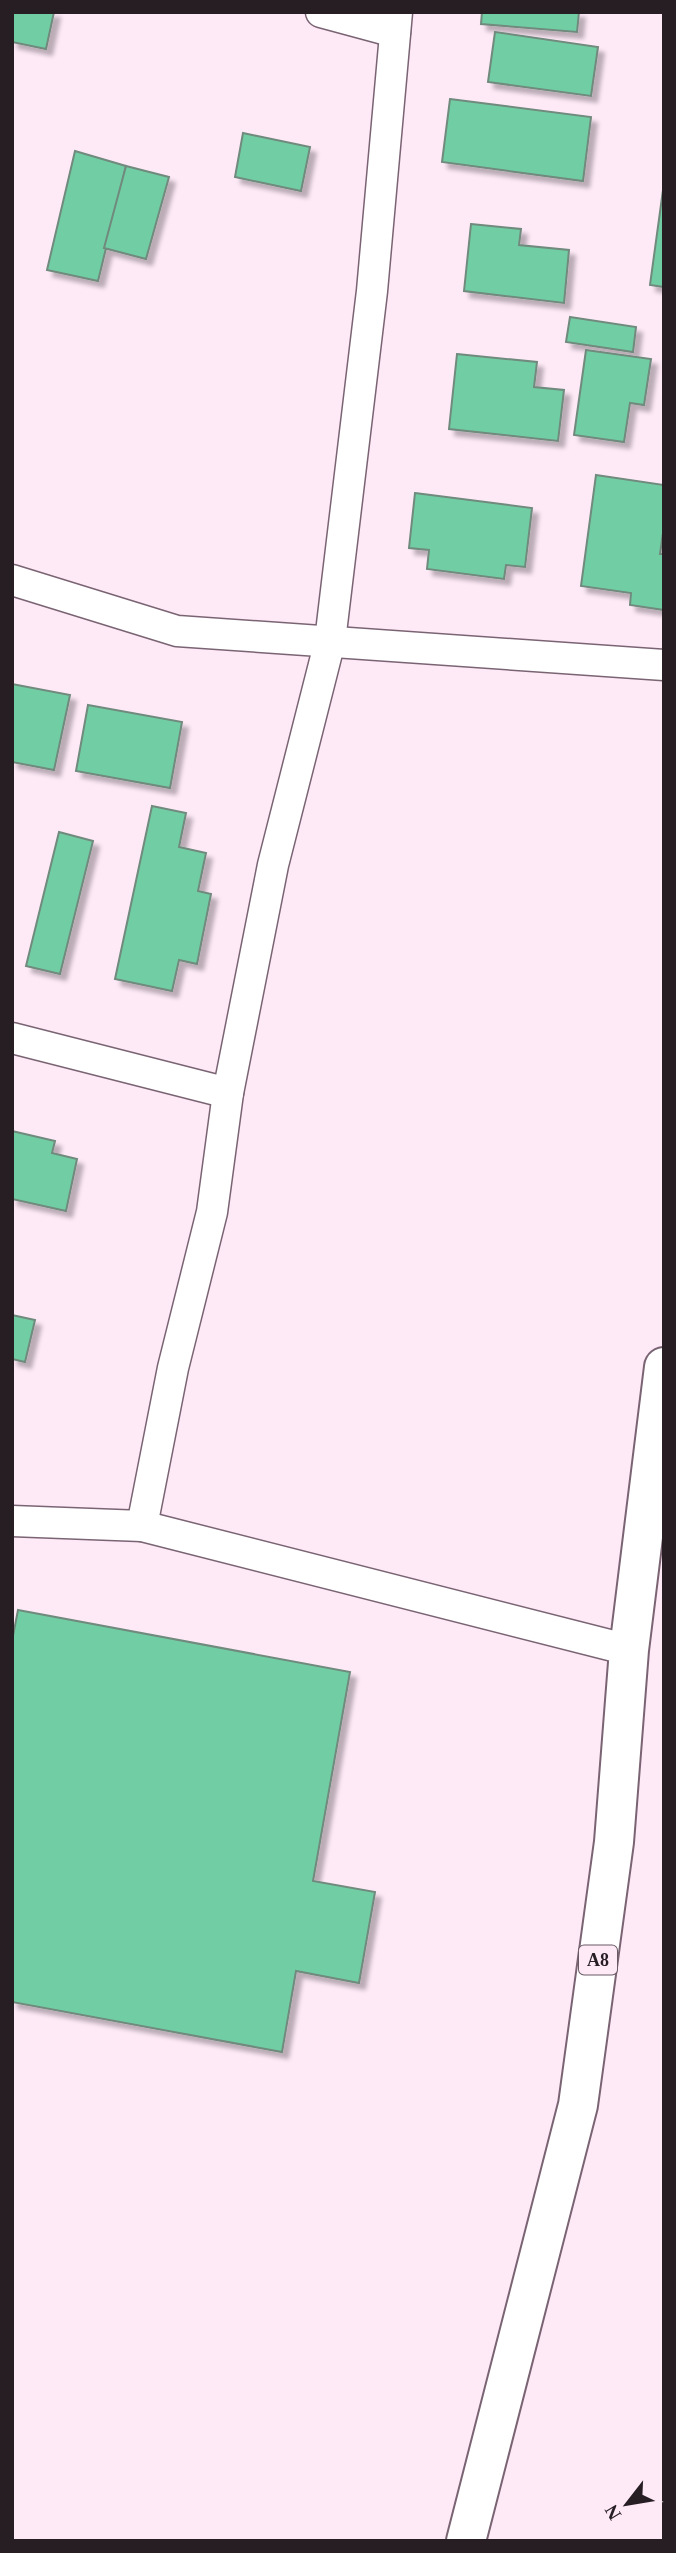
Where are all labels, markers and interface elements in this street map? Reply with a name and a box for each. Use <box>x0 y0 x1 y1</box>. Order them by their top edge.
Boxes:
road number: A8 <box>579 1946 617 1974</box>
north arrow <box>592 2469 662 2539</box>
text: N <box>600 2501 625 2524</box>

